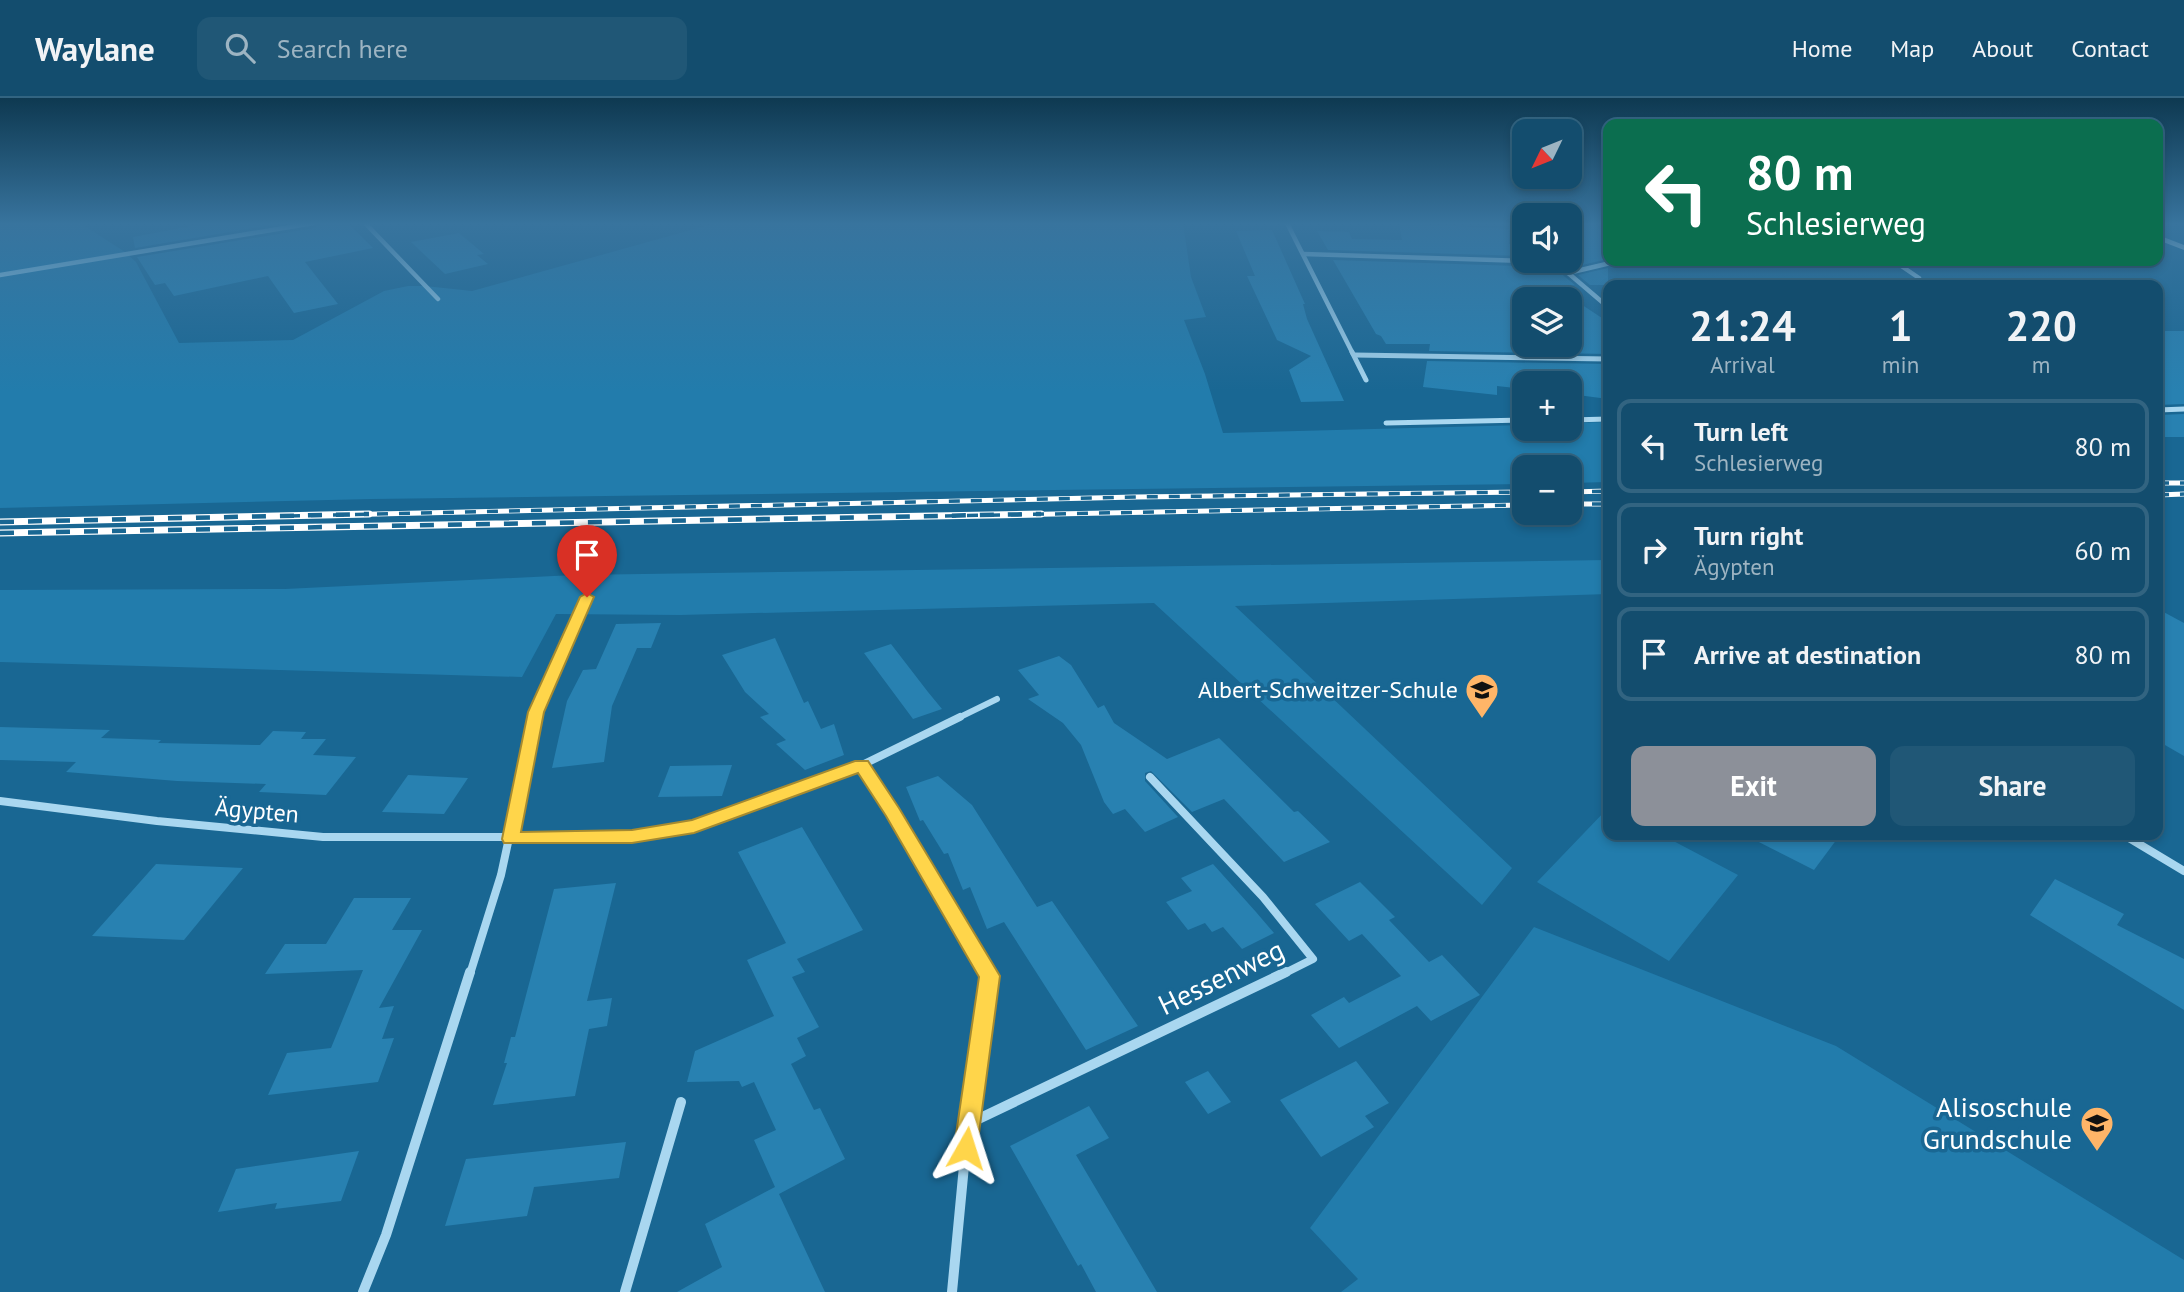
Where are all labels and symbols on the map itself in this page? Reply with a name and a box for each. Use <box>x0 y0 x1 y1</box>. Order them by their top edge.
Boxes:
north arrow <box>1512 119 1582 189</box>
pin <box>557 525 617 597</box>
school or university icon: Albert-Schweitzer-Schule <box>1463 671 1501 720</box>
place label: Albert-Schweitzer-Schule <box>1198 674 1458 705</box>
street label: Ägypten <box>214 791 300 830</box>
street label: Hessenweg <box>1152 930 1290 1023</box>
place label: Alisoschule Grundschule <box>1923 1088 2072 1157</box>
school or university icon: Alisoschule Grundschule <box>2078 1104 2116 1153</box>
position arrow <box>929 1111 1003 1185</box>

